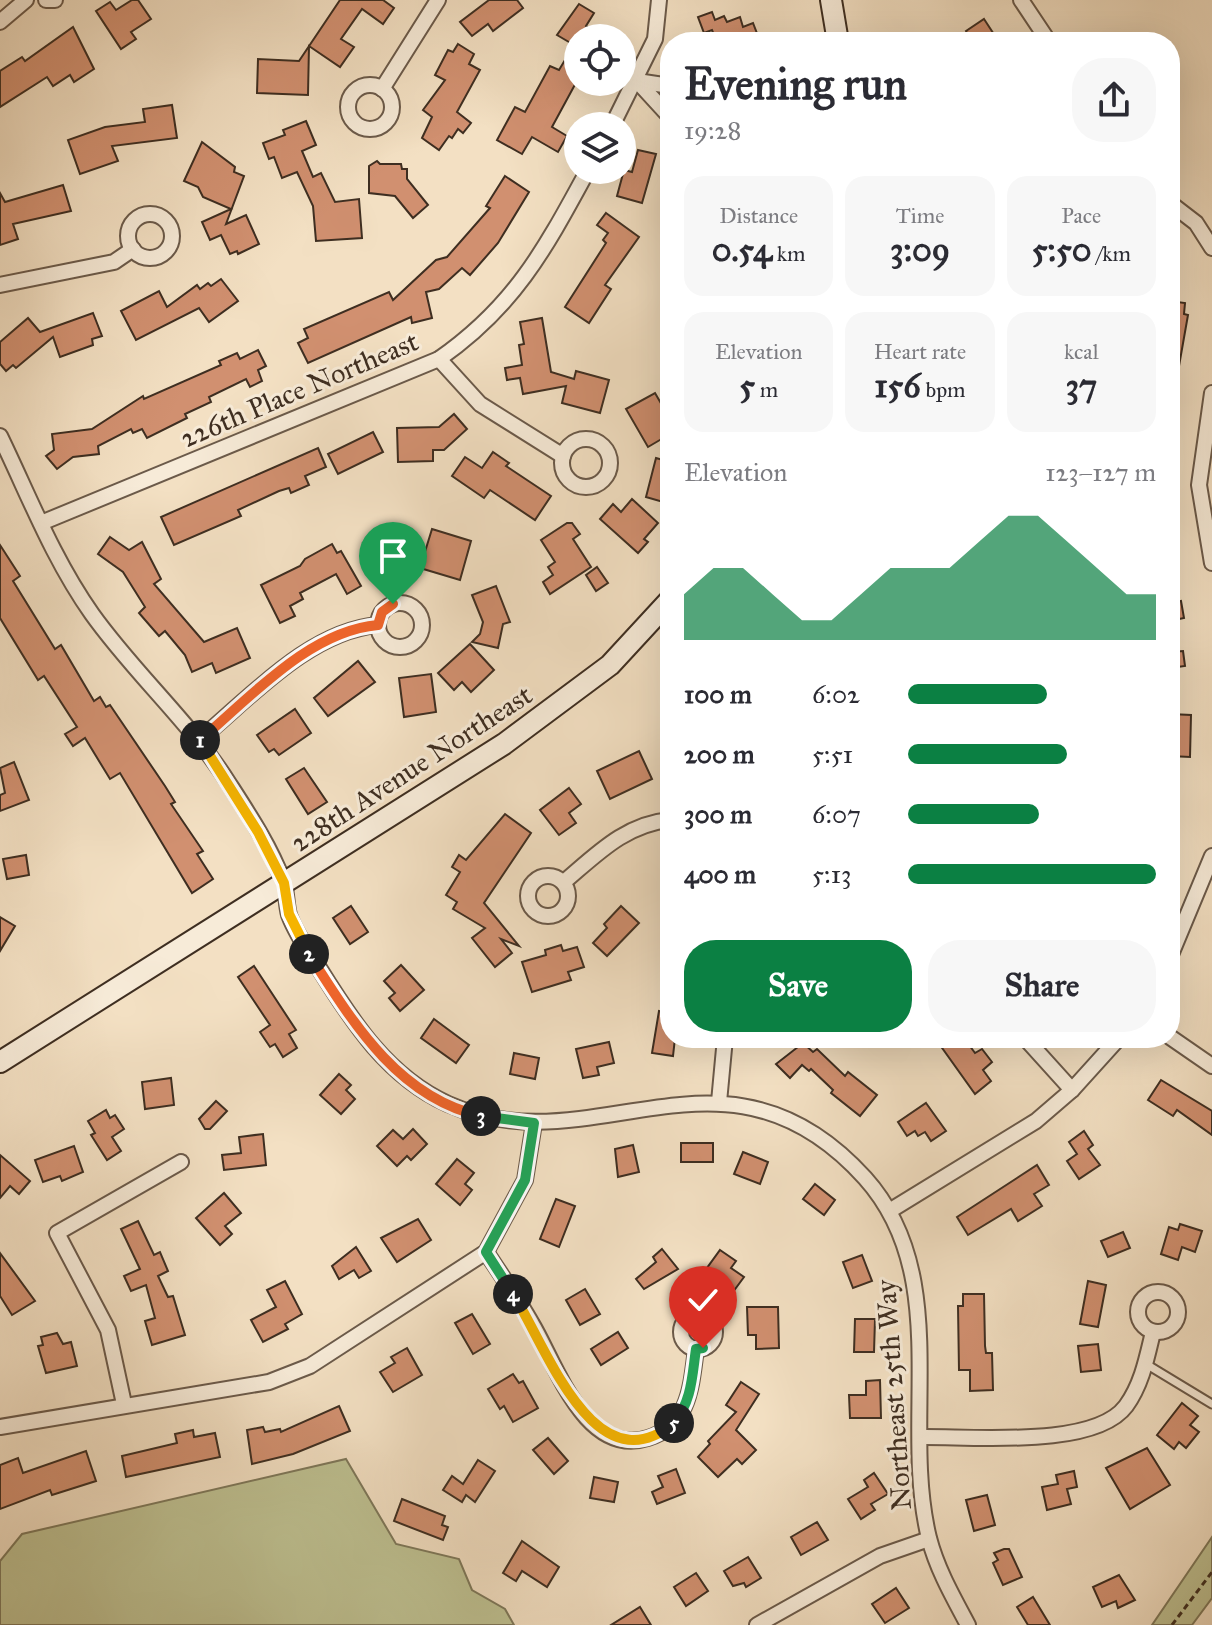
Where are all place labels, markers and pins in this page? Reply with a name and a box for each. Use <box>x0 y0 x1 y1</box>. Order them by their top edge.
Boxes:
pin <box>359 522 427 604</box>
pin: 1 <box>180 720 220 760</box>
pin: 2 <box>289 934 329 974</box>
pin: 3 <box>461 1096 501 1136</box>
pin <box>669 1266 737 1348</box>
pin: 4 <box>493 1274 533 1314</box>
pin: 5 <box>654 1403 694 1443</box>

